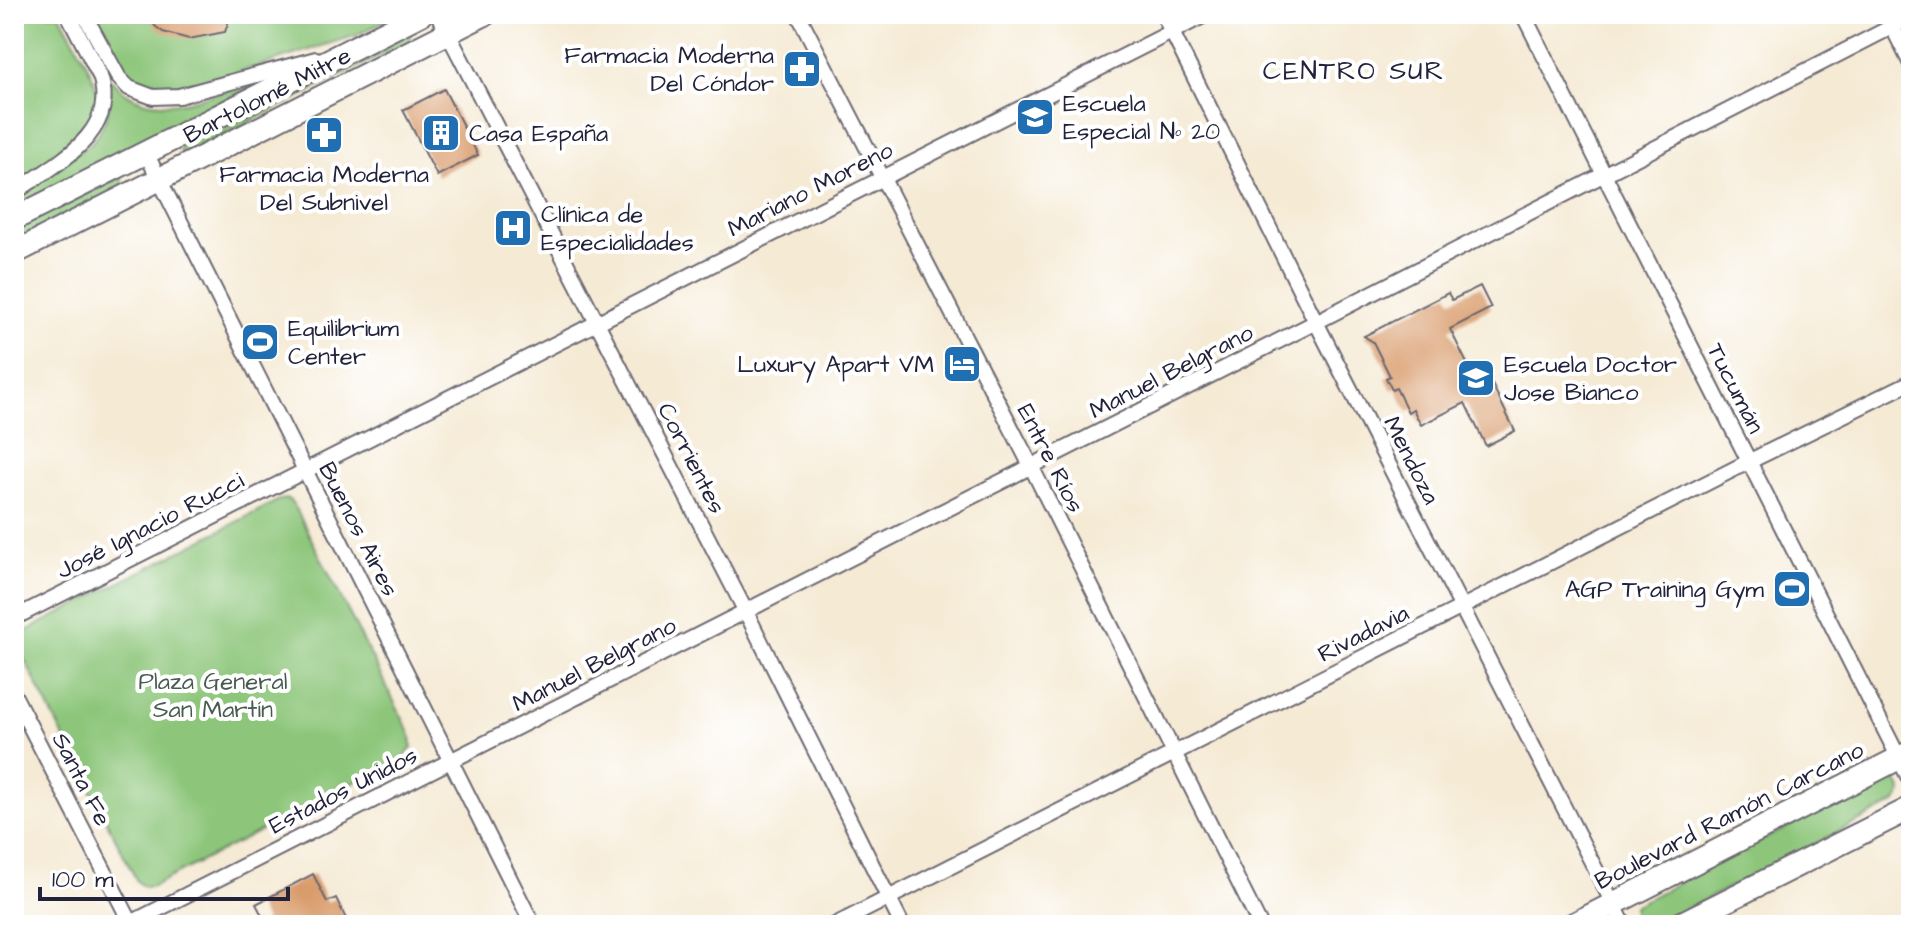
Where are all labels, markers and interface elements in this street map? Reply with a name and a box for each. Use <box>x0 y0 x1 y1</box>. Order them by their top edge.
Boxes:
street label: Bartolomé Mitre <box>178 39 357 153</box>
place label: Farmacia Moderna Del Cóndor <box>564 39 774 101</box>
pharmacy icon: Farmacia Moderna Del Cóndor <box>781 48 823 90</box>
district label: CENTRO SUR <box>1263 53 1445 89</box>
place label: Escuela Especial Nº 20 <box>1063 87 1220 149</box>
school or university icon: Escuela Especial Nº 20 <box>1014 96 1056 138</box>
building icon: Casa España <box>420 112 462 154</box>
pharmacy icon: Farmacia Moderna Del Subnivel <box>303 114 345 156</box>
place label: Casa España <box>469 117 608 151</box>
street label: Mariano Moreno <box>722 133 899 246</box>
place label: Farmacia Moderna Del Subnivel <box>219 158 429 220</box>
place label: Clínica de Especialidades <box>541 198 694 260</box>
hospital icon: Clínica de Especialidades <box>492 207 534 249</box>
place label: Equilibrium Center <box>288 312 399 374</box>
street label: Manuel Belgrano <box>1084 316 1260 429</box>
sports icon: Equilibrium Center <box>239 321 281 363</box>
street label: Tucumán <box>1698 337 1772 440</box>
hotel icon: Luxury Apart VM <box>941 343 983 385</box>
place label: Luxury Apart VM <box>737 348 934 383</box>
place label: Escuela Doctor Jose Bianco <box>1504 348 1677 410</box>
school or university icon: Escuela Doctor Jose Bianco <box>1455 357 1497 399</box>
street label: Corrientes <box>649 397 734 520</box>
street label: Entre Ríos <box>1008 398 1092 519</box>
street label: Mendoza <box>1374 411 1448 510</box>
street label: Buenos Aires <box>310 456 407 603</box>
street label: José Ignacio Rucci <box>51 464 251 589</box>
sports icon: AGP Training Gym <box>1771 568 1813 610</box>
place label: AGP Training Gym <box>1565 573 1764 608</box>
street label: Rivadavia <box>1312 596 1415 671</box>
street label: Manuel Belgrano <box>507 609 683 722</box>
park label: Plaza General San Martín <box>139 665 287 727</box>
street label: Santa Fe <box>43 727 119 832</box>
street label: Boulevard Ramón Carcano <box>1589 733 1870 899</box>
street label: Estados Unidos <box>263 739 424 843</box>
scale bar <box>40 851 288 901</box>
text: 100 m <box>52 863 114 897</box>

